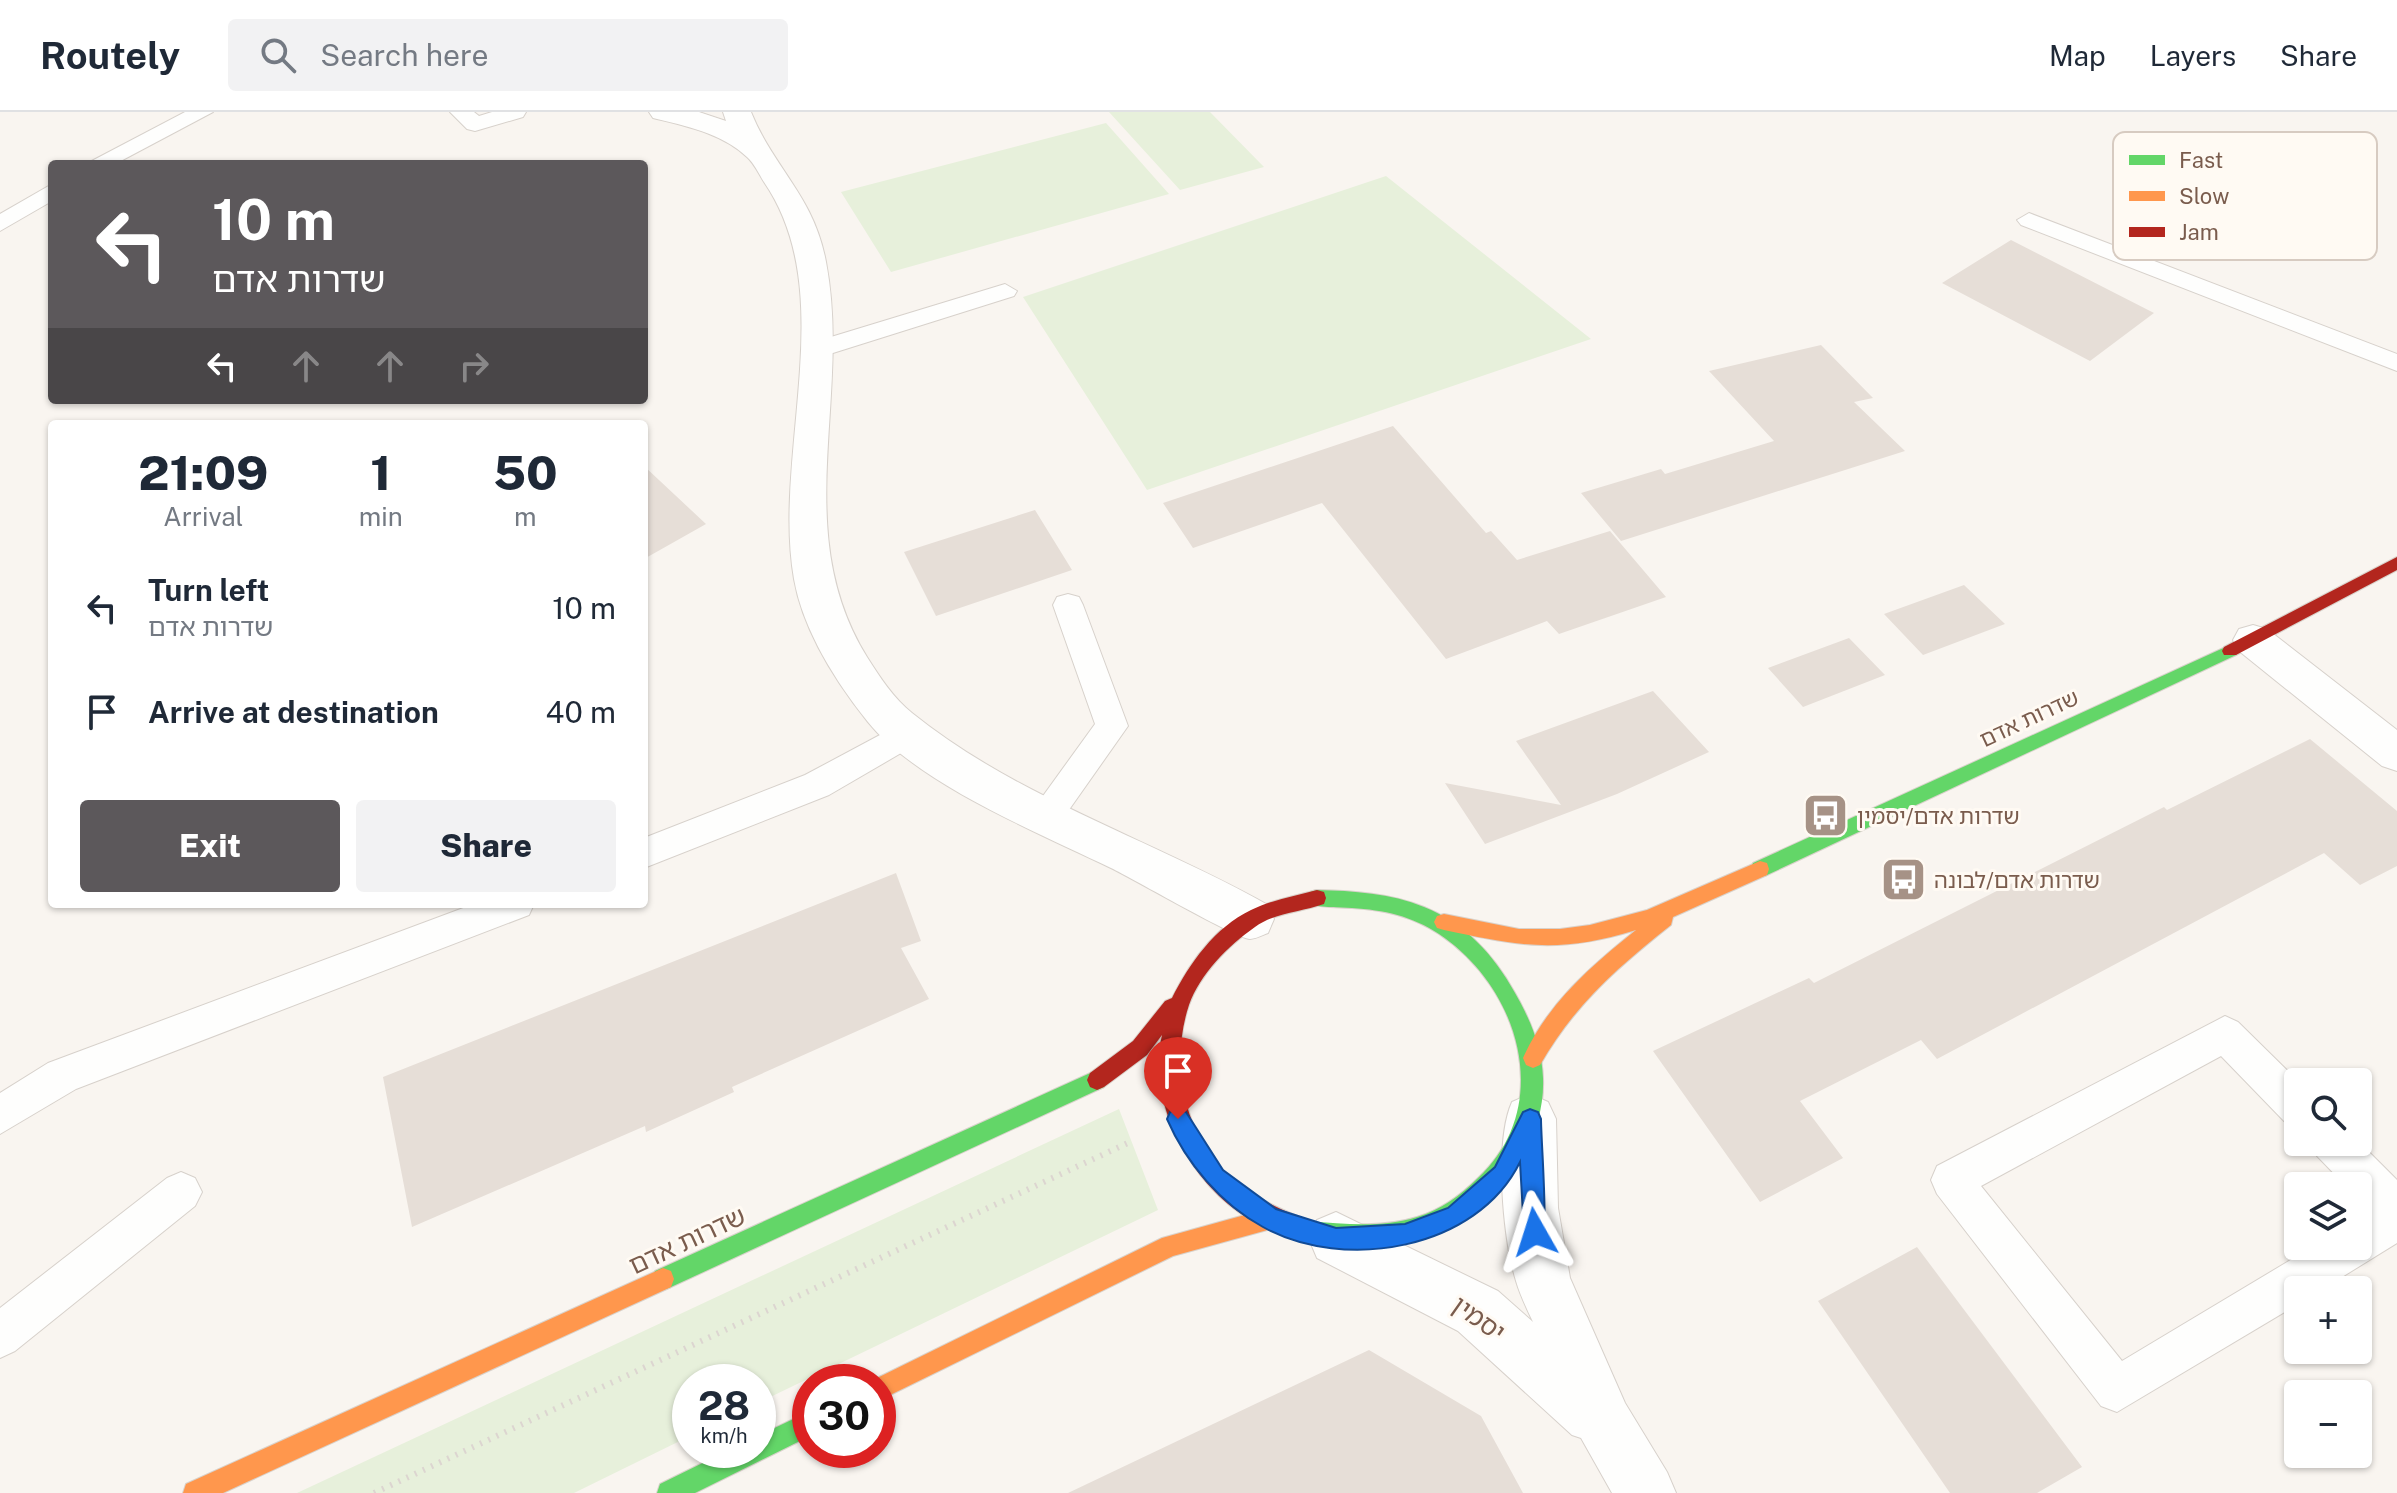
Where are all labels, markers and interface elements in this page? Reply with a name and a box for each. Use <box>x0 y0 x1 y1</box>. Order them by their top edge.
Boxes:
search box <box>228 19 788 91</box>
text: Routely <box>40 33 180 78</box>
icon: search <box>256 33 300 77</box>
text: Search here <box>320 37 489 73</box>
text: Map <box>2049 39 2106 72</box>
text: Layers <box>2150 39 2236 72</box>
text: Share <box>2280 39 2357 72</box>
legend <box>2113 132 2377 260</box>
text: Fast <box>2179 147 2223 173</box>
text: Slow <box>2179 183 2229 209</box>
text: 10 m <box>212 187 335 253</box>
icon: left <box>80 192 184 296</box>
text: Jam <box>2179 219 2219 245</box>
text: שדרות אדם <box>212 258 386 300</box>
icon: left <box>200 344 244 388</box>
icon: ahead <box>284 344 328 388</box>
icon: ahead <box>368 344 412 388</box>
icon: right <box>452 344 496 388</box>
text: 21:09 <box>138 444 268 501</box>
text: 1 <box>370 444 391 501</box>
text: 50 <box>493 444 558 501</box>
text: Arrival <box>163 501 243 532</box>
text: min <box>359 501 403 532</box>
text: m <box>514 501 537 532</box>
text: Turn left <box>148 572 269 608</box>
icon: left <box>80 586 124 630</box>
text: 10 m <box>552 590 616 626</box>
text: שדרות אדם <box>148 611 273 642</box>
street label: שדרות אדם <box>1975 684 2083 752</box>
icon: arrive <box>80 690 124 734</box>
text: Arrive at destination <box>148 694 439 730</box>
text: 40 m <box>546 694 616 730</box>
bus stop icon: שדרות אדם/יסמין <box>1802 792 1850 840</box>
button: Exit <box>80 800 340 892</box>
button: Share <box>356 800 616 892</box>
place label: שדרות אדם/יסמין <box>1857 803 2020 829</box>
bus stop icon: שדרות אדם/לבונה <box>1879 856 1927 904</box>
place label: שדרות אדם/לבונה <box>1934 867 2100 893</box>
pin <box>1144 1037 1212 1119</box>
icon: arrive <box>1156 1049 1200 1093</box>
map controls <box>2284 1068 2372 1468</box>
button: search <box>2284 1068 2372 1156</box>
button: layers <box>2284 1172 2372 1260</box>
position arrow <box>1493 1190 1577 1274</box>
street label: שדרות אדם <box>624 1199 750 1281</box>
button: + <box>2284 1276 2372 1364</box>
street label: יסמין <box>1447 1289 1511 1347</box>
speed limit sign: 30 <box>792 1364 896 1468</box>
button: − <box>2284 1380 2372 1468</box>
text: 28 <box>698 1382 750 1429</box>
text: km/h <box>700 1424 748 1448</box>

